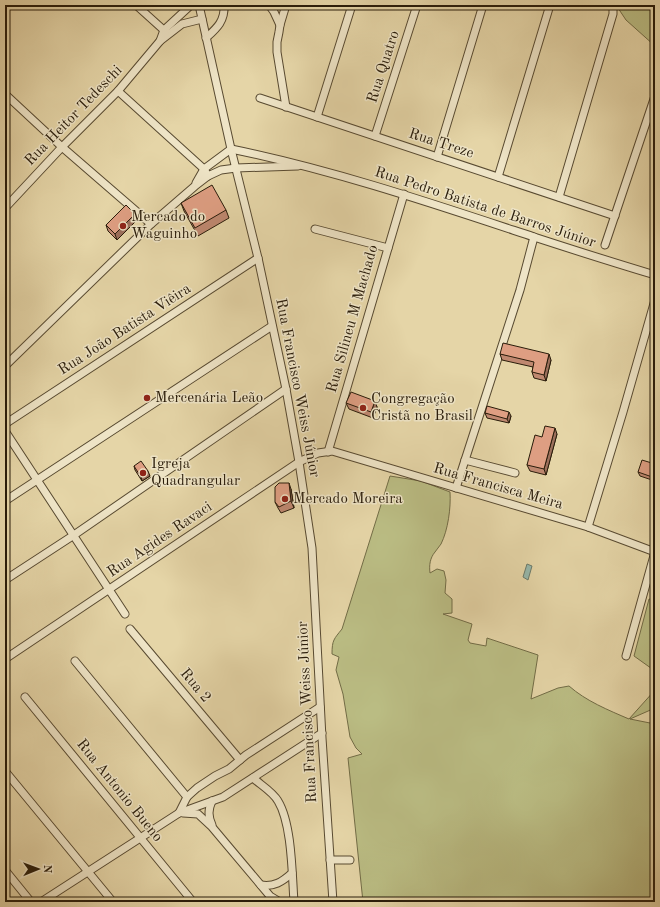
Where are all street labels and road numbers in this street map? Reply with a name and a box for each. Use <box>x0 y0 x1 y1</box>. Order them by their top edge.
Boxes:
street label: Rua Quatro <box>365 29 403 105</box>
street label: Rua Heitor Tedeschi <box>22 63 126 169</box>
street label: Rua Treze <box>407 126 476 162</box>
street label: Rua Pedro Batista de Barros Júnior <box>372 165 598 251</box>
street label: Rua Silineu M Machado <box>325 243 381 395</box>
street label: Rua João Batista Viêira <box>56 281 195 378</box>
street label: Rua Francisco Weiss Júnior <box>272 297 322 479</box>
street label: Rua Francisca Meira <box>431 461 565 513</box>
street label: Rua Agides Ravaci <box>105 500 215 580</box>
street label: Rua Francisco Weiss Júnior <box>296 621 320 803</box>
street label: Rua 2 <box>177 666 213 706</box>
street label: Rua Antonio Bueno <box>73 737 165 845</box>

